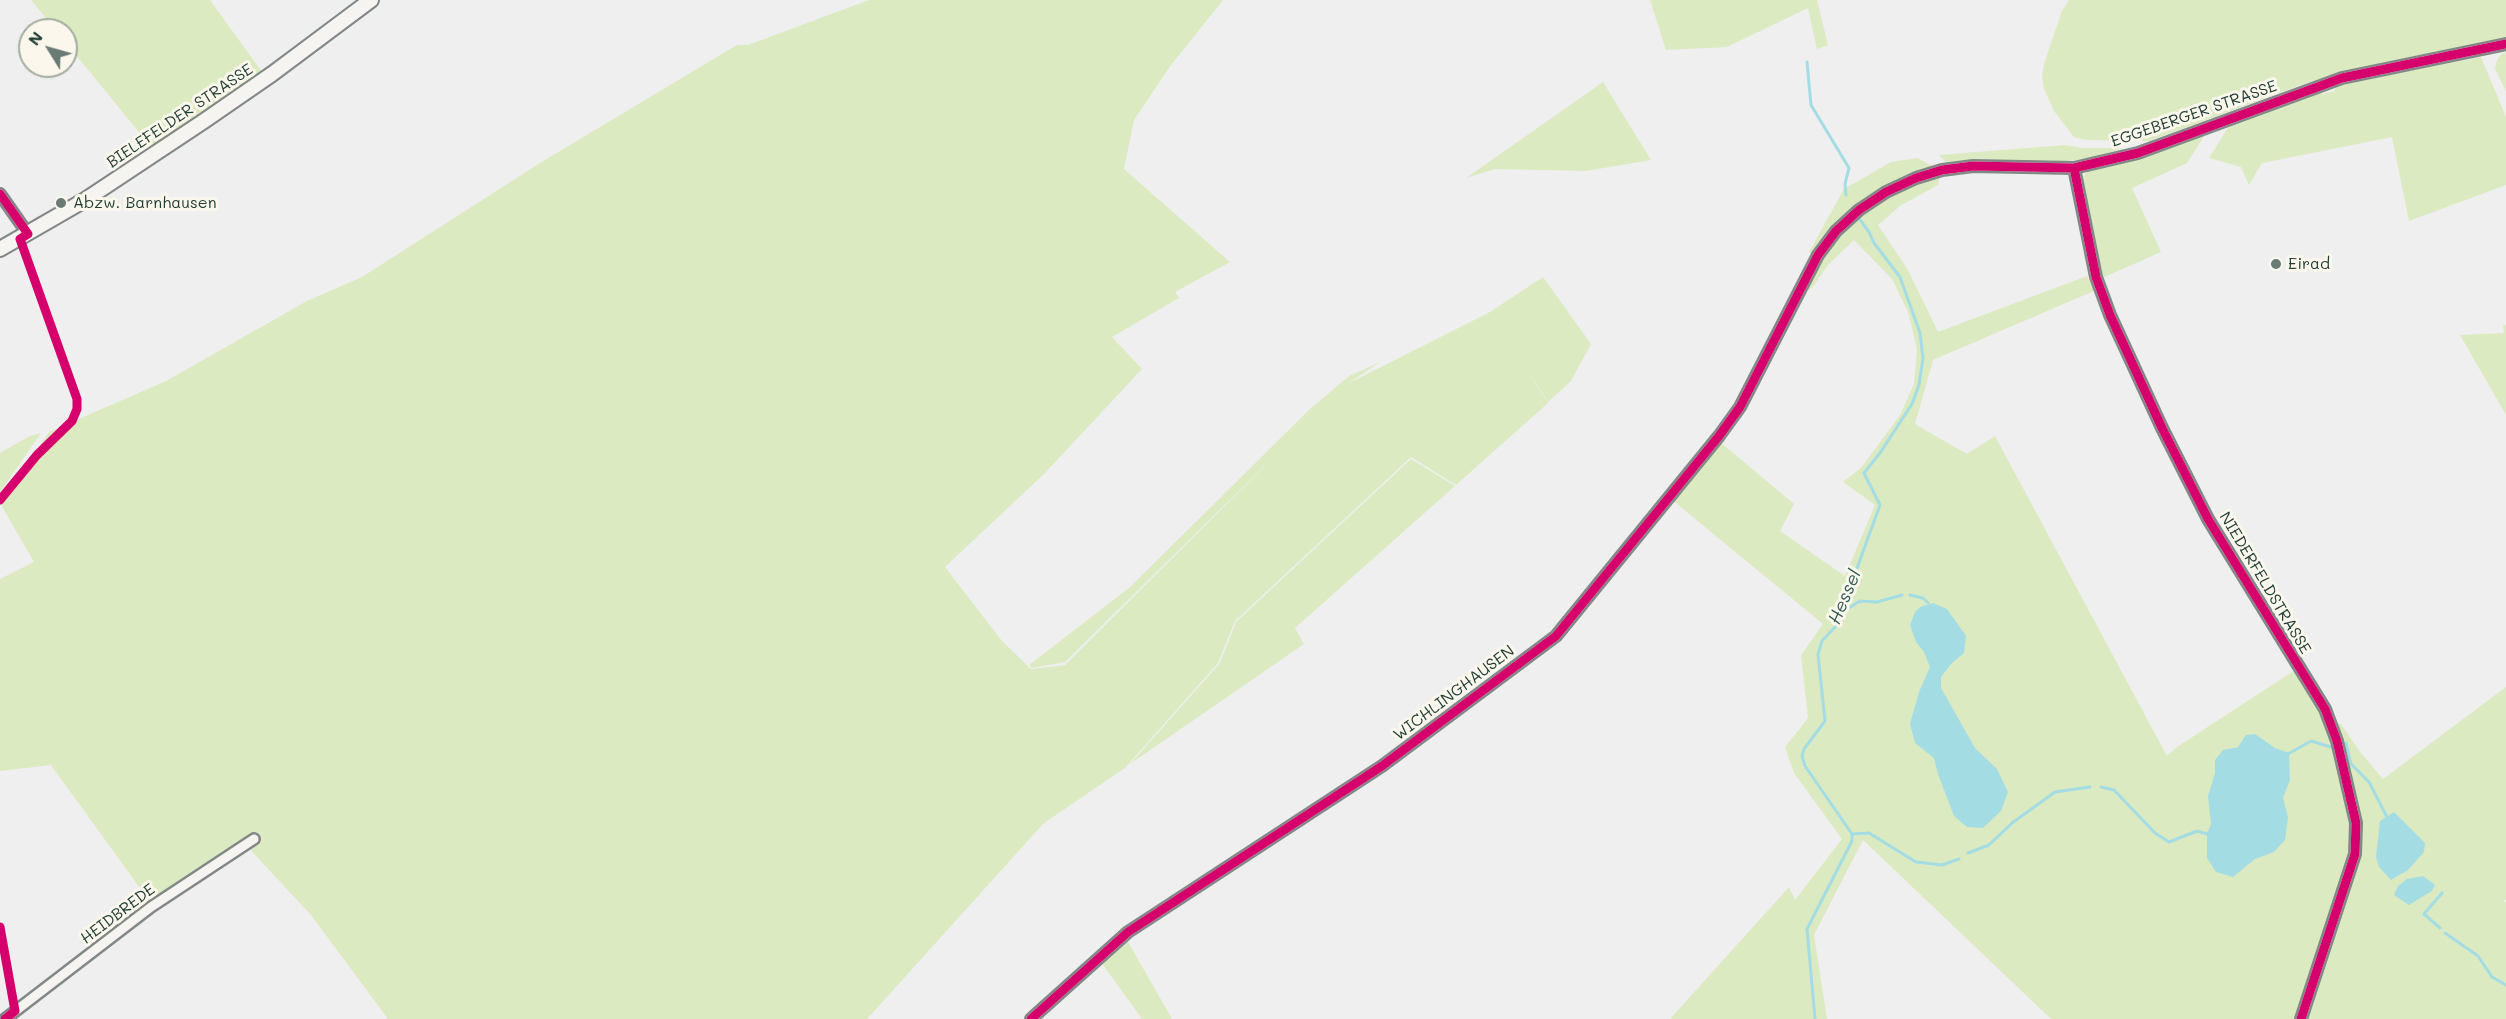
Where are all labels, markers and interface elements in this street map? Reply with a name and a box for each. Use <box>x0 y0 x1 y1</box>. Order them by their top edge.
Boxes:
north arrow <box>18 18 78 78</box>
text: N <box>23 27 47 49</box>
street label: BIELEFELDER STRASSE <box>103 60 257 172</box>
street label: EGGEBERGER STRASSE <box>2109 77 2279 151</box>
place label: Abzw. Barnhausen <box>73 193 217 213</box>
marker: Abzw. Barnhausen <box>54 196 68 210</box>
place label: Eirad <box>2288 254 2330 274</box>
marker: Eirad <box>2269 257 2283 271</box>
street label: NIEDERFELDSTRASSE <box>2215 508 2315 658</box>
water label: Hessel <box>1824 566 1866 628</box>
street label: WICHLINGHAUSEN <box>1390 641 1518 745</box>
street label: HEIDBREDE <box>77 880 159 948</box>

